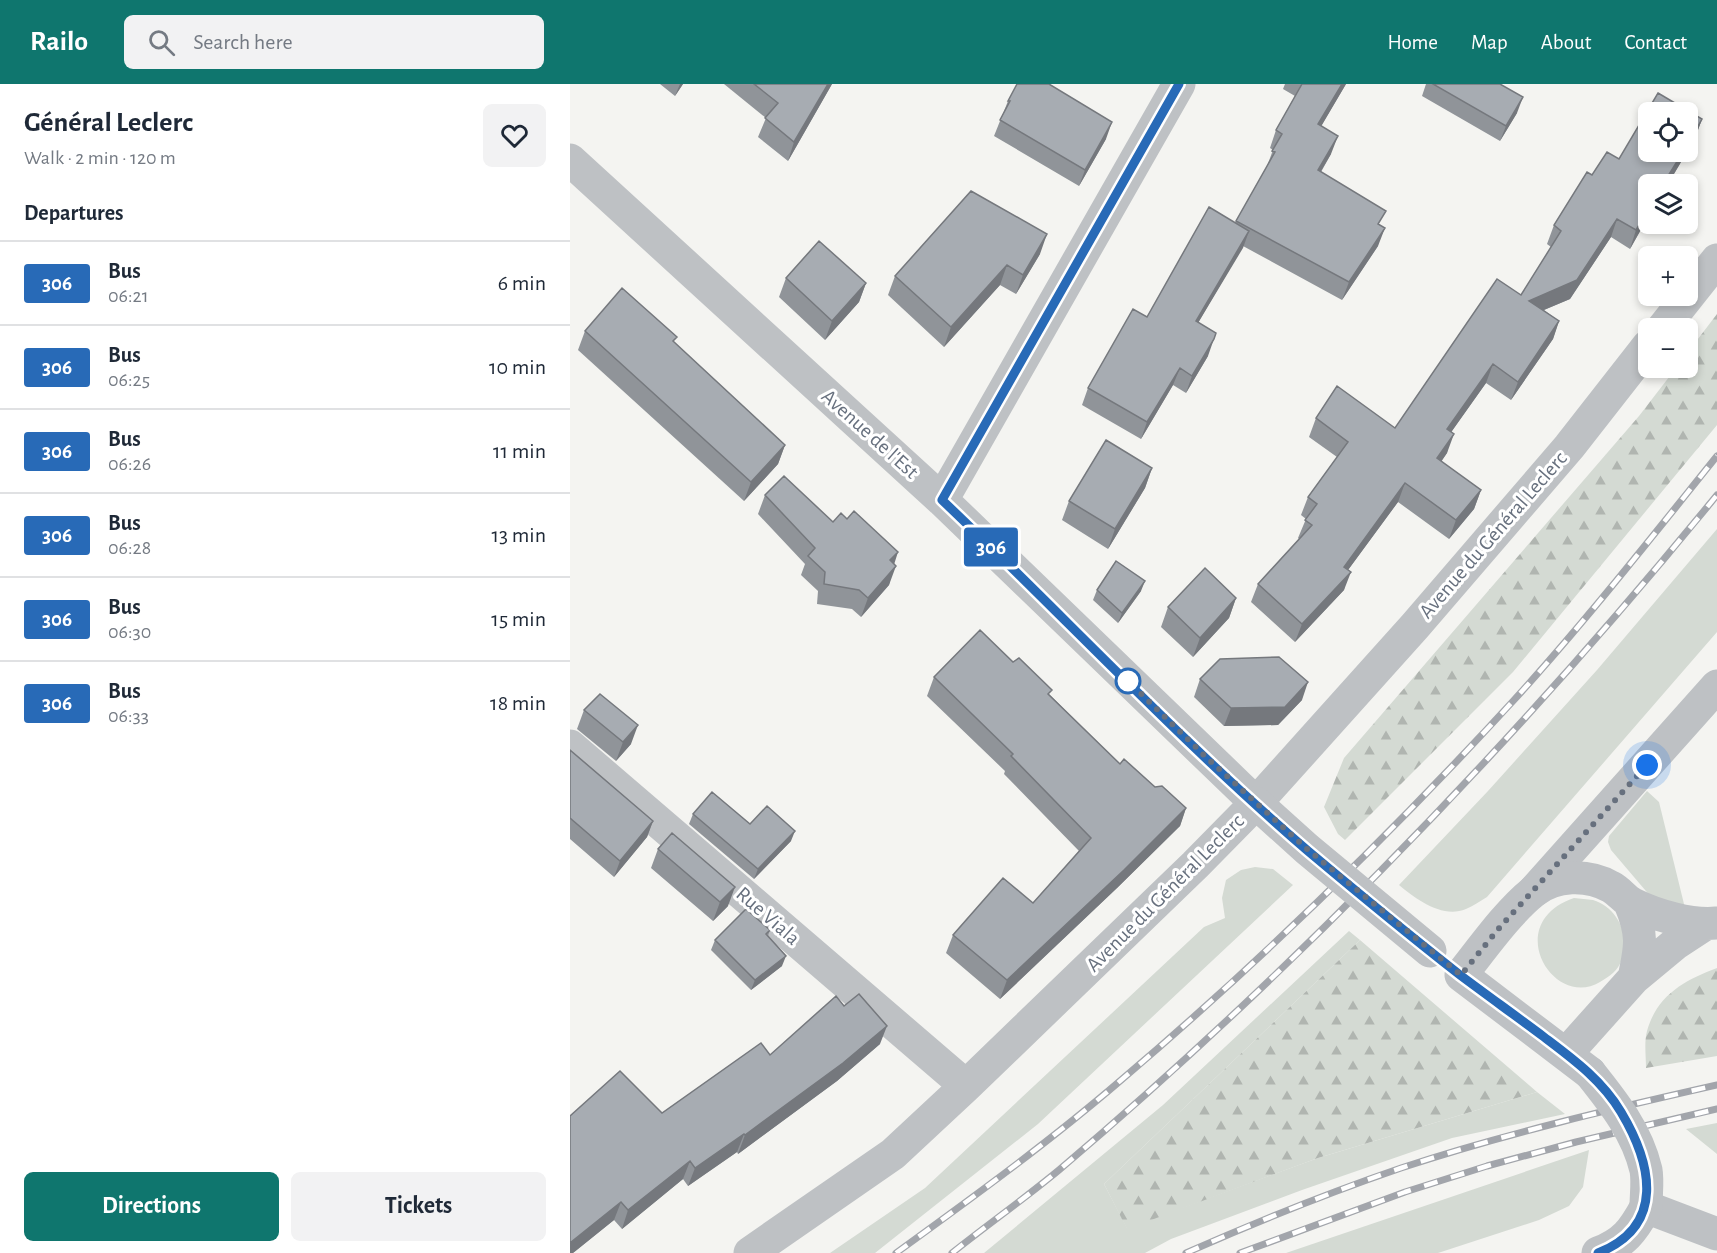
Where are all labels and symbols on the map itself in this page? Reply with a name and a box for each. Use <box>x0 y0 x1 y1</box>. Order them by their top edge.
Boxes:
street label: Avenue de l'Est <box>818 385 923 483</box>
street label: Avenue du Général Leclerc <box>1415 448 1571 622</box>
line badge: 306 <box>956 528 1026 566</box>
unlabelled marker <box>1115 668 1141 694</box>
your location <box>1632 750 1662 780</box>
street label: Avenue du Général Leclerc <box>1082 810 1248 976</box>
street label: Rue Viala <box>732 883 804 949</box>

